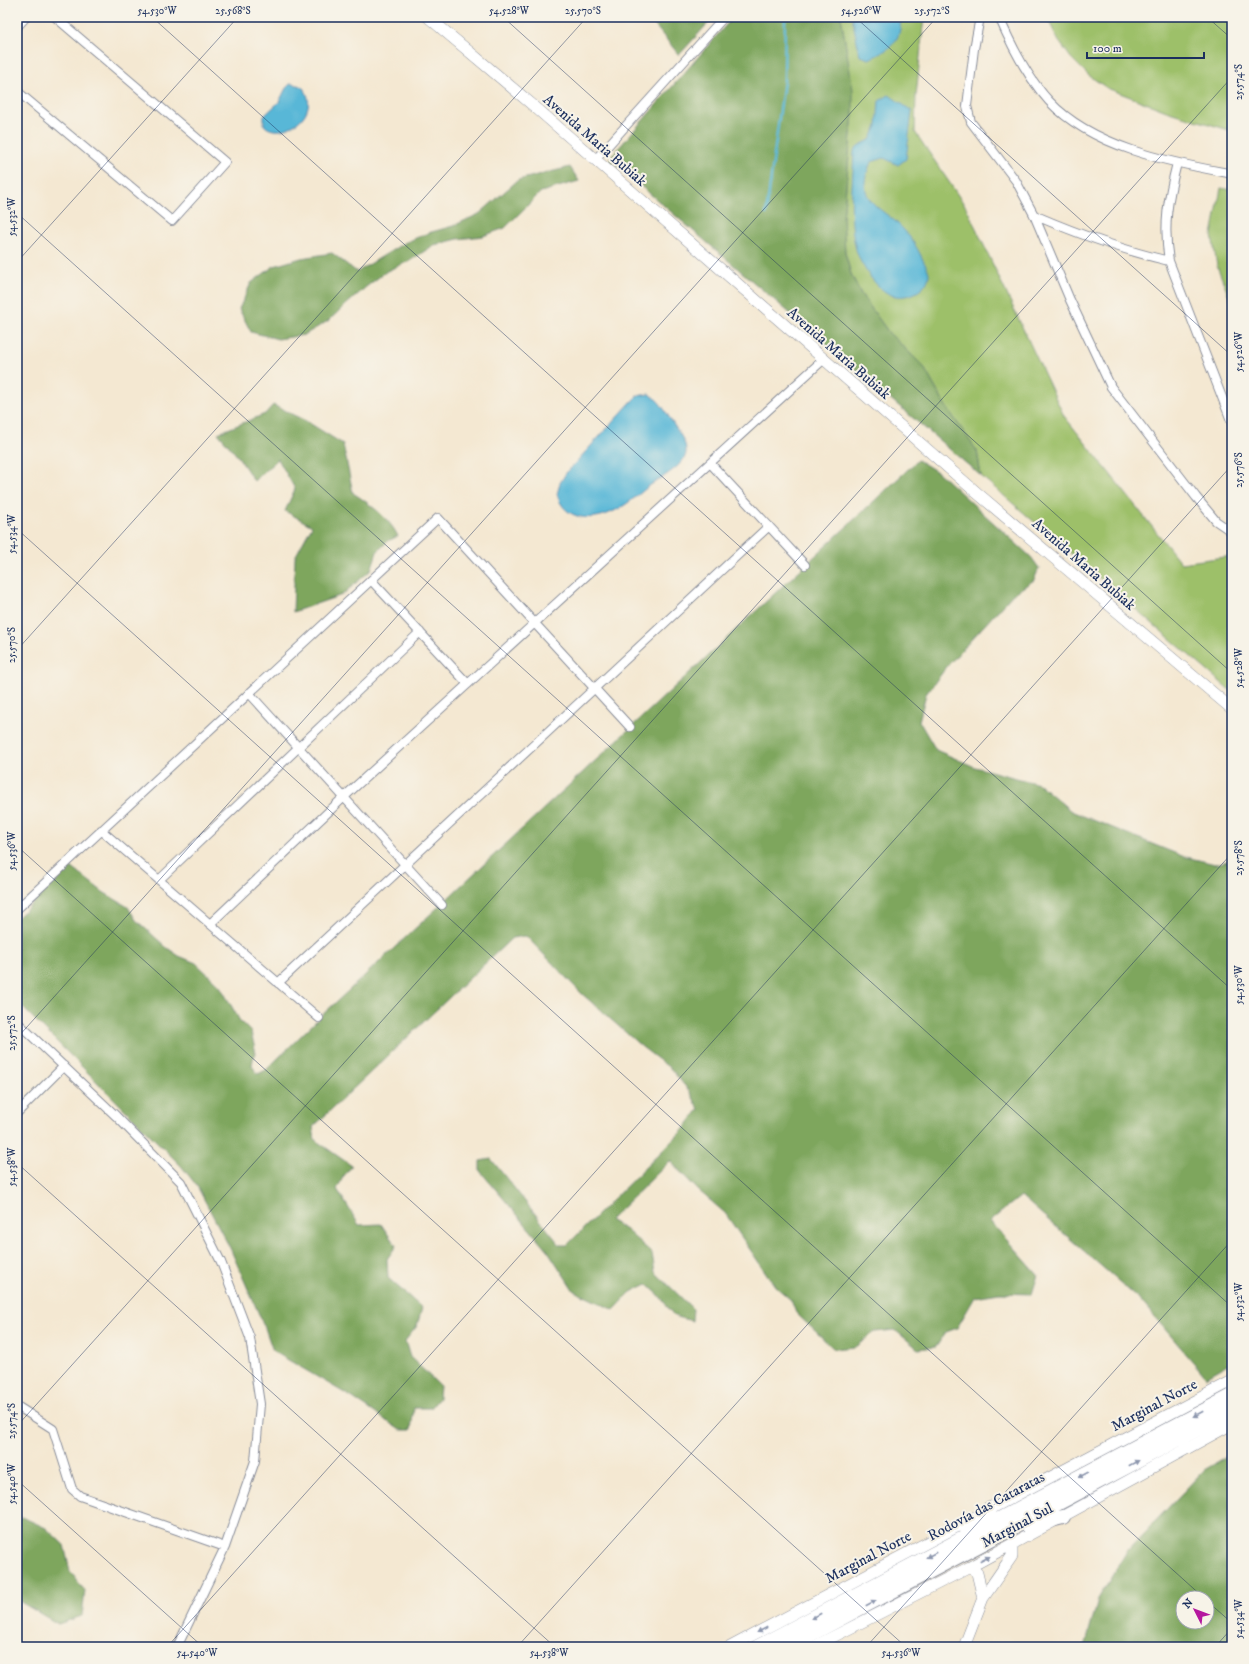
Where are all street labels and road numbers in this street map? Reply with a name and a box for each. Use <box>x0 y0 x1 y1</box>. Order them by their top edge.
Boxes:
street label: Avenida Maria Bubiak <box>539 90 651 191</box>
street label: Avenida Maria Bubiak <box>783 303 895 404</box>
street label: Avenida Maria Bubiak <box>1028 514 1140 615</box>
street label: Marginal Norte <box>1108 1375 1200 1436</box>
street label: Rodovía das Cataratas <box>924 1468 1048 1545</box>
street label: Marginal Sul <box>978 1498 1057 1552</box>
street label: Marginal Norte <box>822 1527 914 1588</box>

